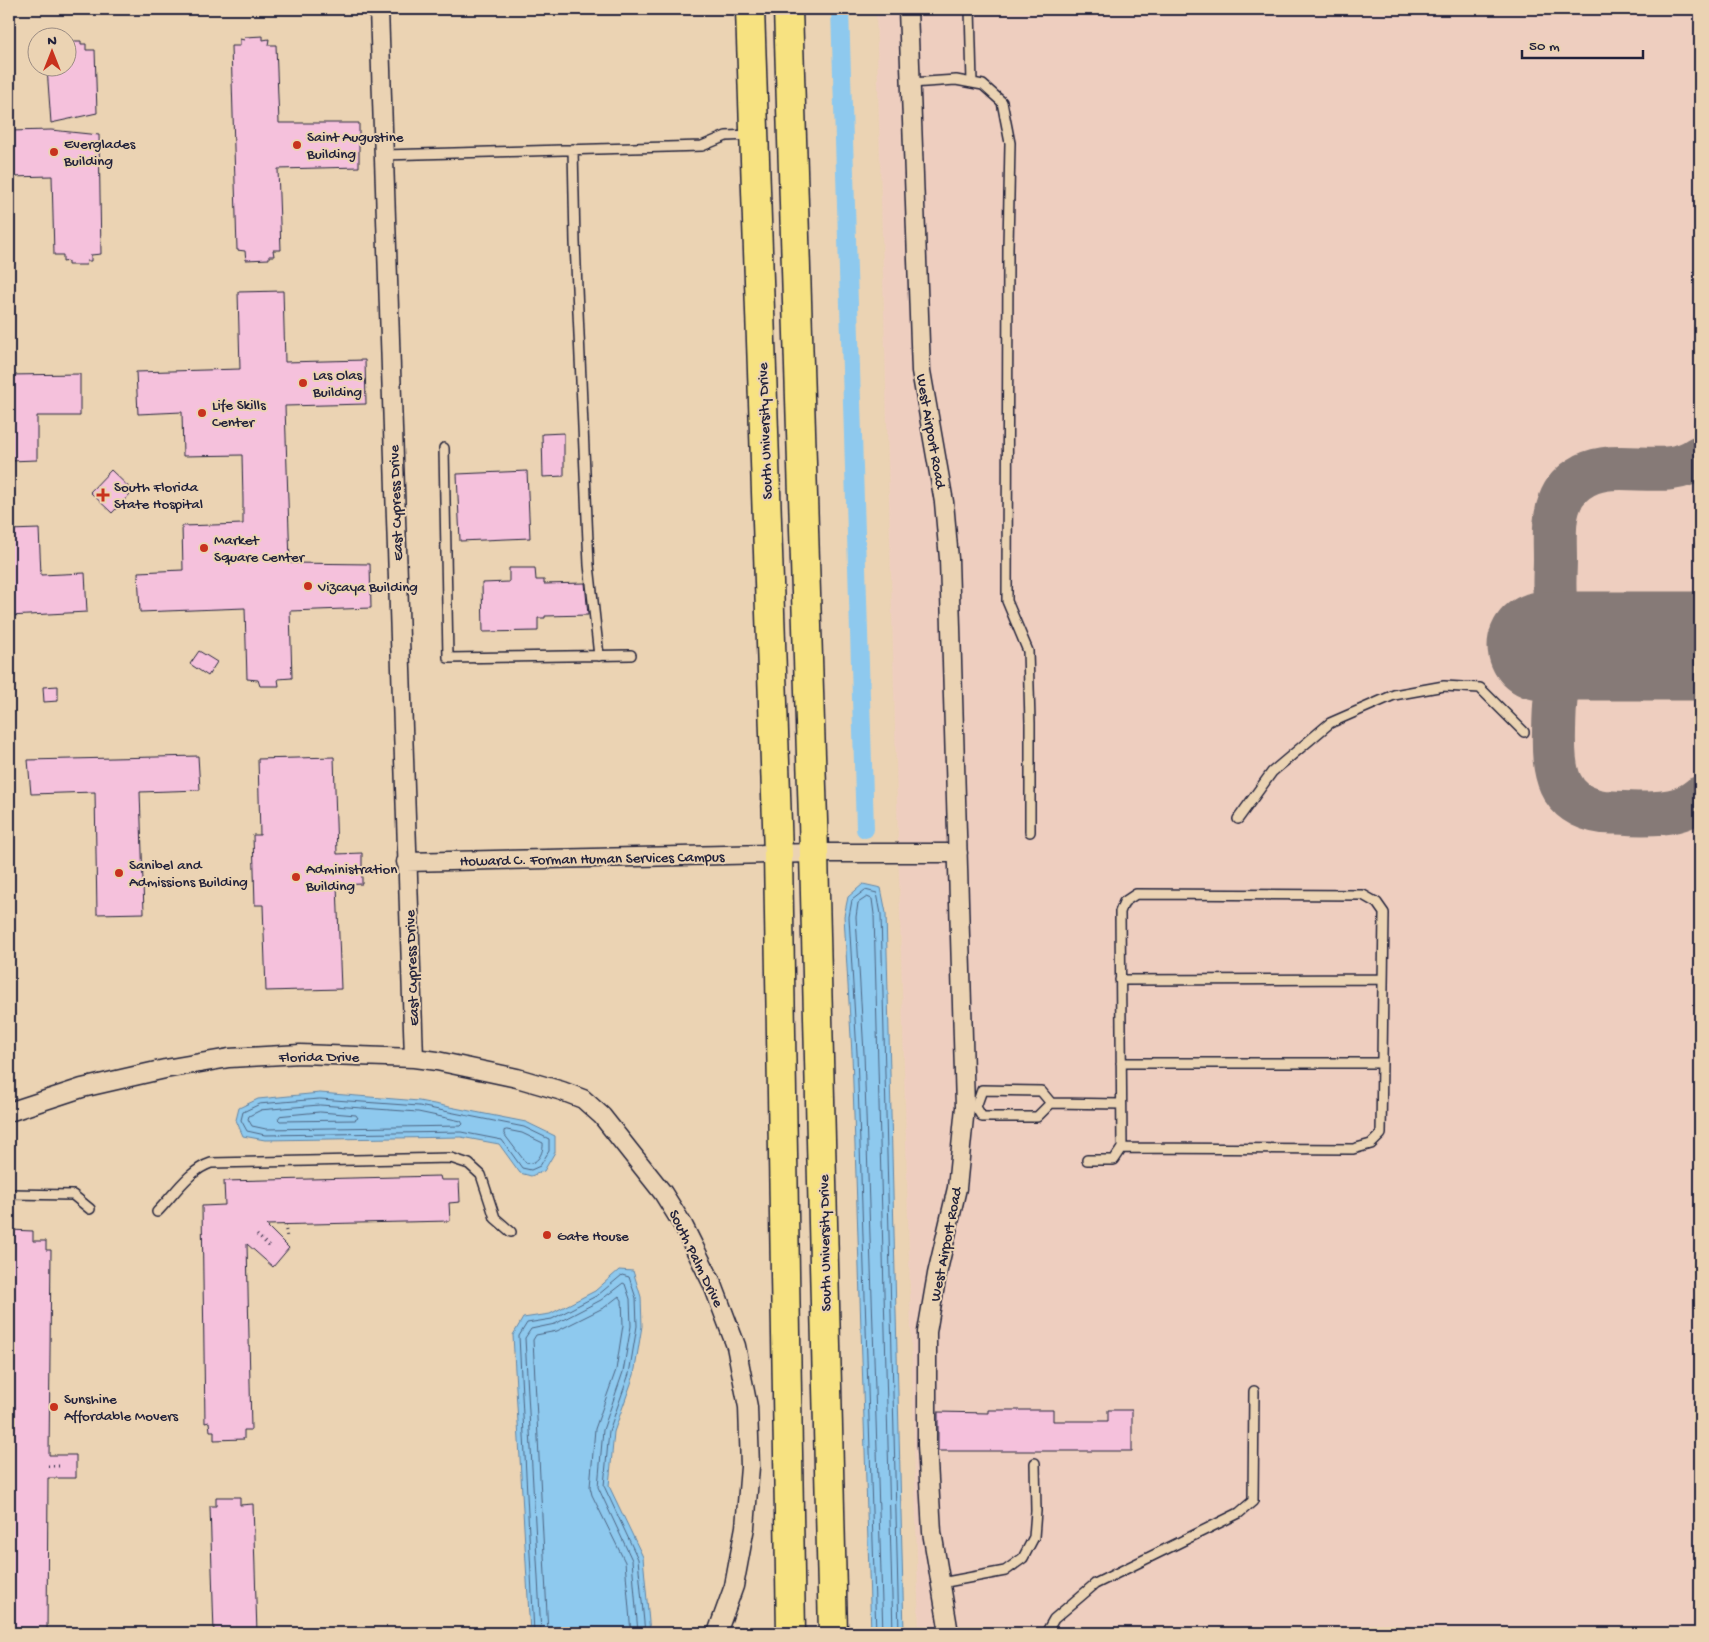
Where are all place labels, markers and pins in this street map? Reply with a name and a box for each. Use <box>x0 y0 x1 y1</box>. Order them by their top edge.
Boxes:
place label: Saint Augustine Building <box>306 129 404 164</box>
place label: Everglades Building <box>63 136 136 171</box>
marker: Saint Augustine Building <box>291 139 303 151</box>
marker: Everglades Building <box>48 146 60 158</box>
place label: Las Olas Building <box>312 367 363 402</box>
marker: Las Olas Building <box>297 377 309 389</box>
place label: Life Skills Center <box>212 397 266 432</box>
marker: Life Skills Center <box>196 407 208 419</box>
place label: South Florida State Hospital <box>114 479 203 514</box>
marker: South Florida State Hospital <box>96 488 110 502</box>
place label: Market Square Center <box>214 532 306 567</box>
marker: Market Square Center <box>198 542 210 554</box>
place label: Vizcaya Building <box>317 579 418 597</box>
marker: Vizcaya Building <box>302 580 314 592</box>
place label: Sanibel and Admissions Building <box>129 857 248 892</box>
place label: Administration Building <box>305 861 398 896</box>
marker: Sanibel and Admissions Building <box>113 867 125 879</box>
marker: Administration Building <box>290 871 302 883</box>
place label: Gate House <box>557 1228 629 1246</box>
marker: Gate House <box>541 1229 553 1241</box>
place label: Sunshine Affordable Movers <box>64 1391 179 1426</box>
marker: Sunshine Affordable Movers <box>48 1401 60 1413</box>

